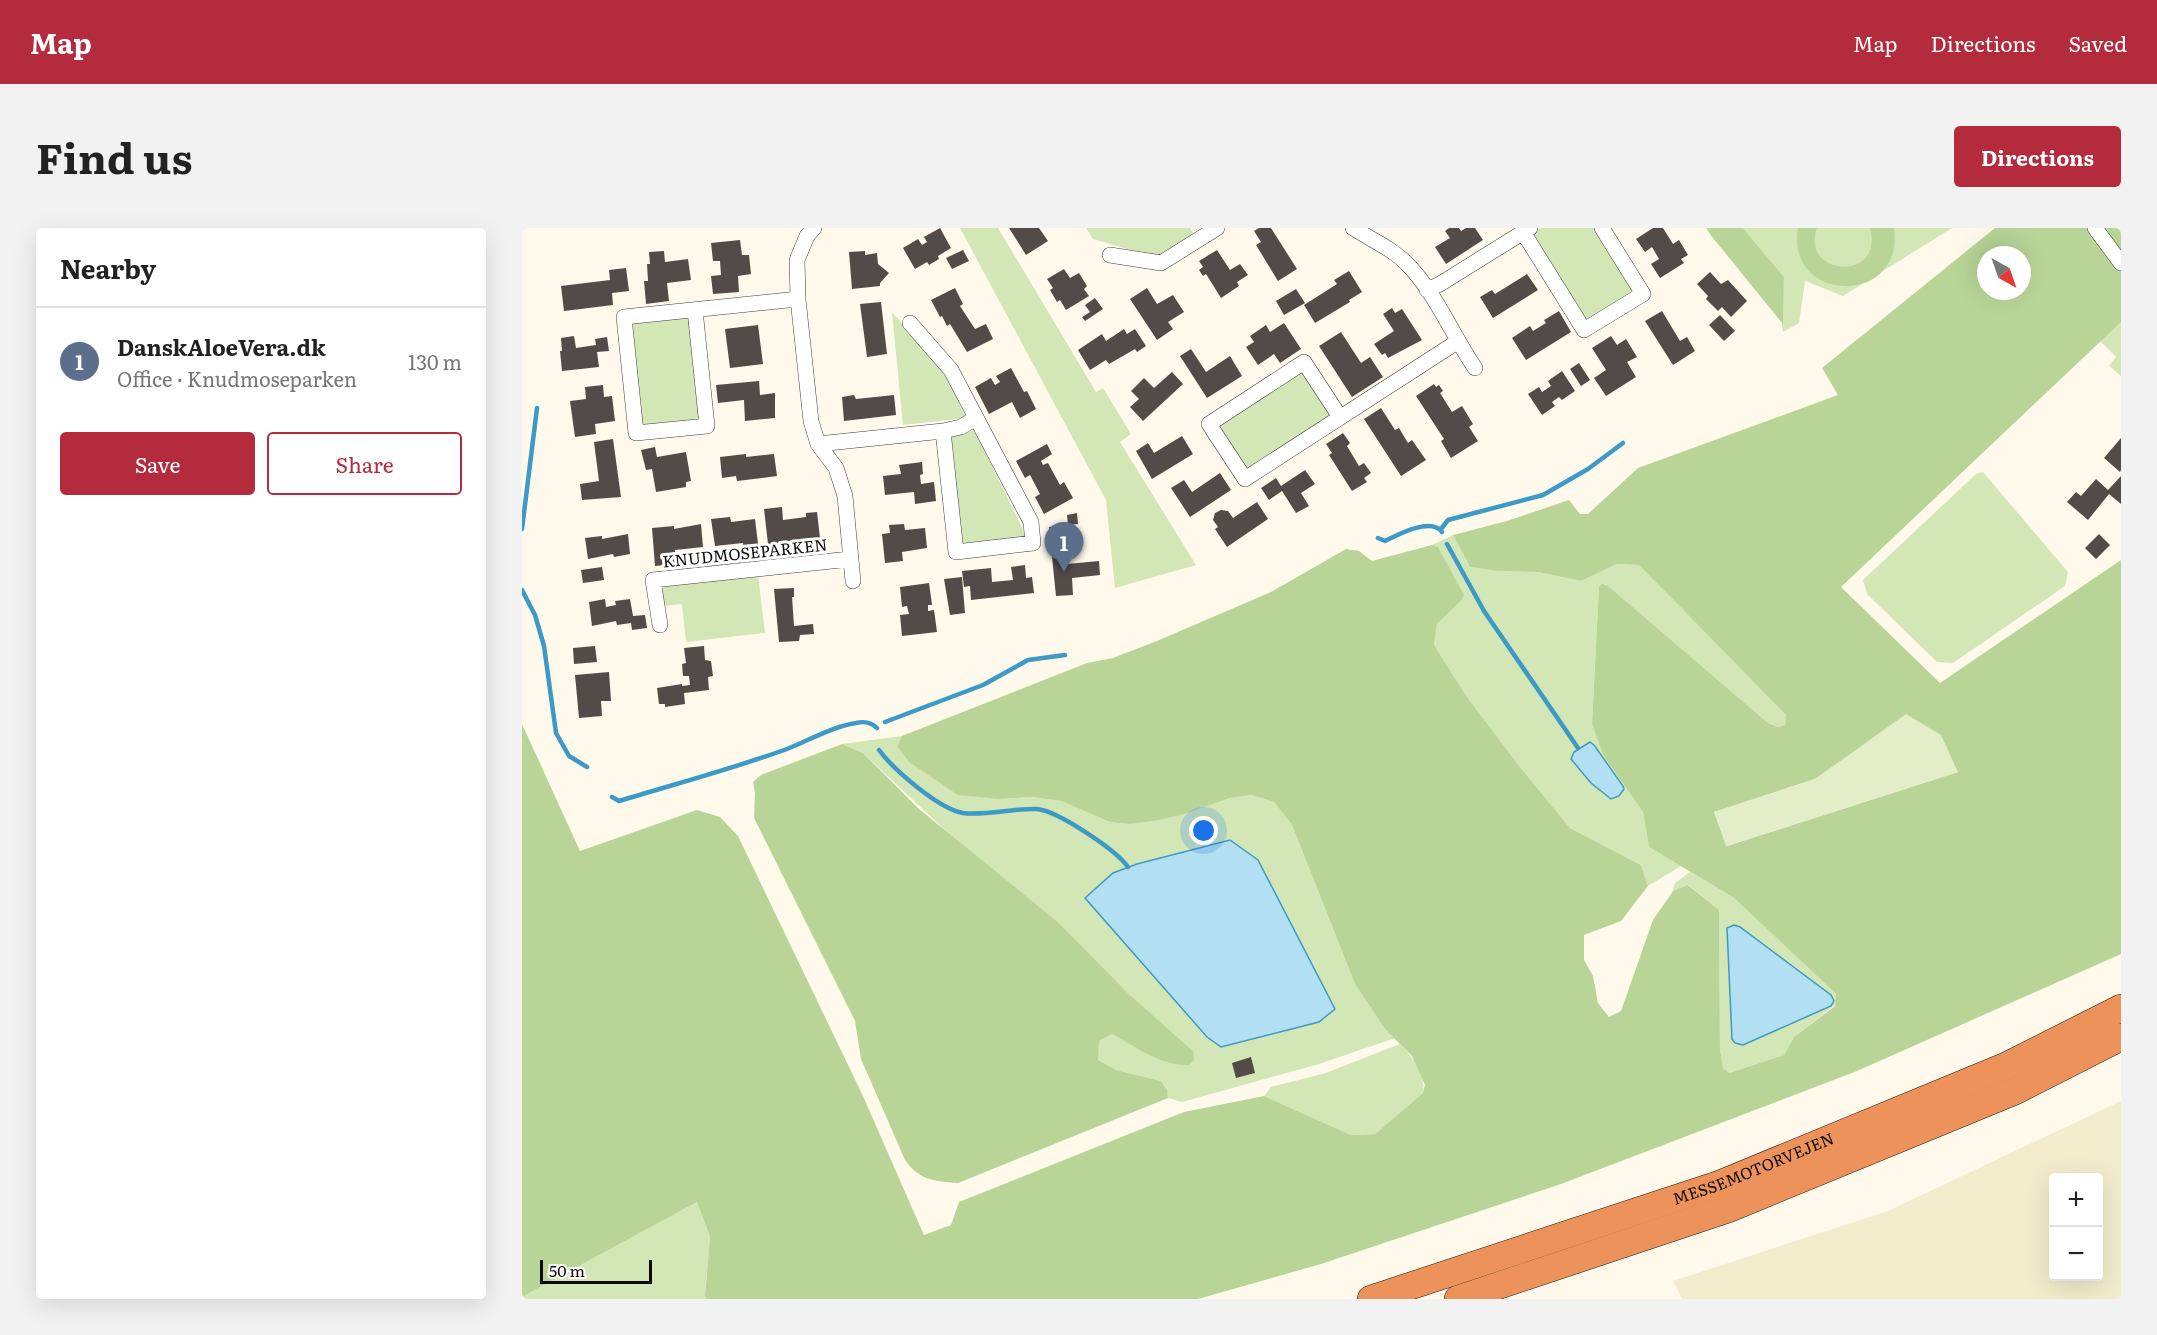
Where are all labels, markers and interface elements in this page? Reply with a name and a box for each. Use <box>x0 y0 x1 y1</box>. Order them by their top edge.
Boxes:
text: Map <box>30 21 92 63</box>
text: Map <box>1853 27 1898 58</box>
text: Directions <box>1931 27 2036 58</box>
text: Saved <box>2069 27 2127 58</box>
text: Find us <box>36 125 193 187</box>
button: Directions <box>1954 126 2121 187</box>
north arrow <box>1977 246 2031 300</box>
text: Nearby <box>60 248 156 287</box>
text: DanskAloeVera.dk <box>117 330 326 363</box>
text: 1 <box>75 346 84 376</box>
text: 130 m <box>408 346 462 376</box>
text: Office · Knudmoseparken <box>117 363 357 393</box>
button: Save <box>60 432 255 495</box>
button: Share <box>267 432 462 495</box>
pin: 1 <box>1044 522 1084 572</box>
street label: KNUDMOSEPARKEN <box>661 531 829 573</box>
your location <box>1189 816 1218 845</box>
street label: MESSEMOTORVEJEN <box>1669 1125 1837 1210</box>
map controls <box>2049 1173 2103 1281</box>
button: + <box>2049 1173 2103 1227</box>
button: − <box>2049 1227 2103 1281</box>
scale bar <box>540 1257 652 1284</box>
text: 50 m <box>549 1258 585 1282</box>

